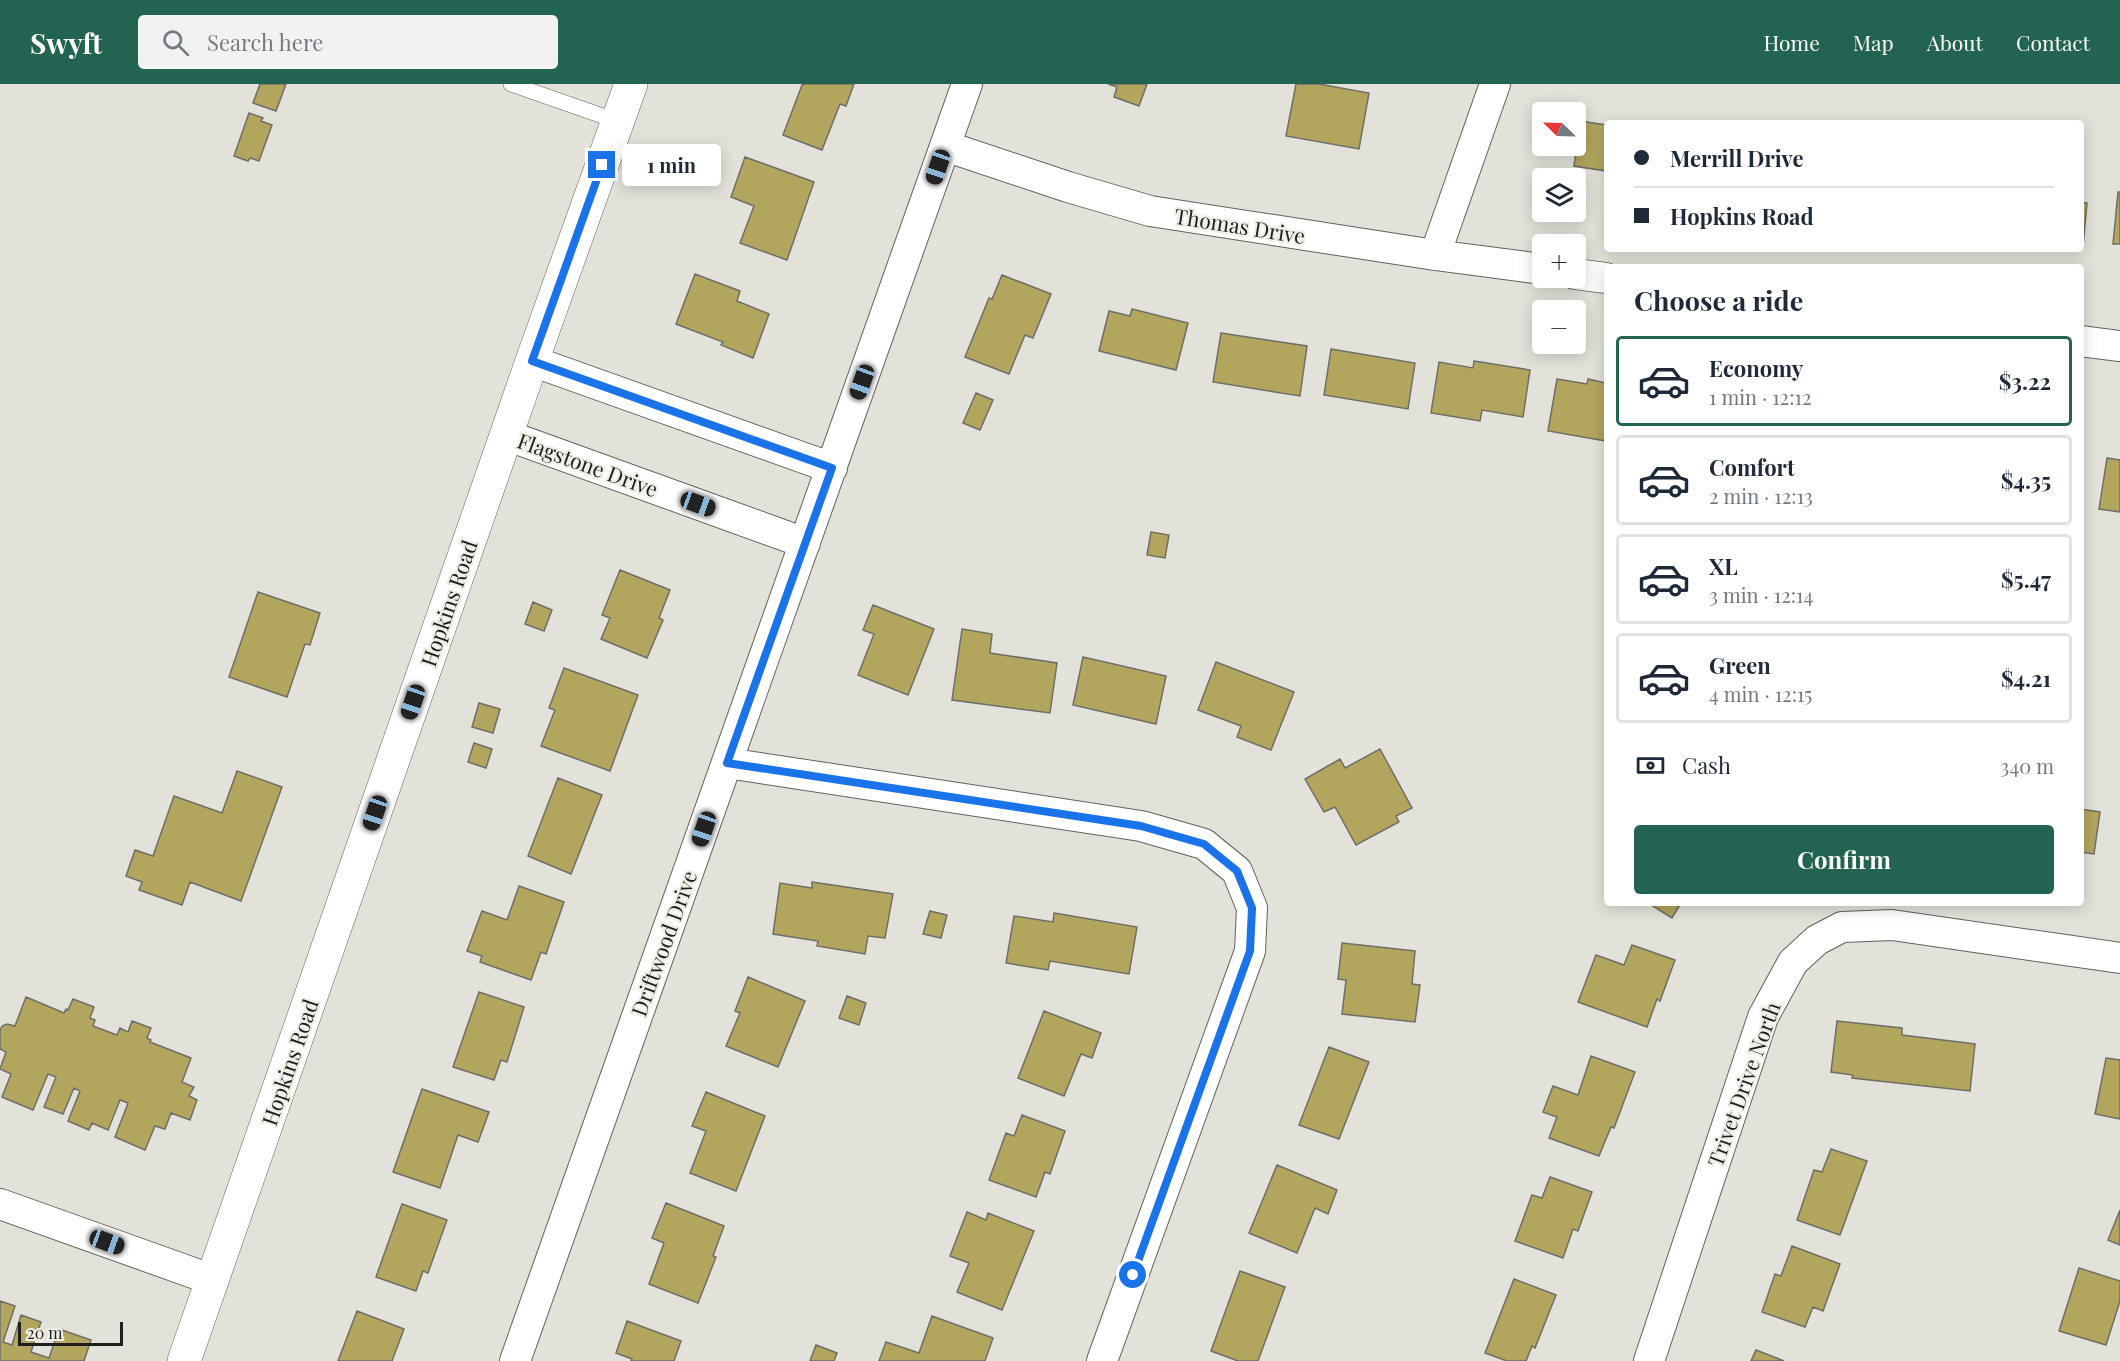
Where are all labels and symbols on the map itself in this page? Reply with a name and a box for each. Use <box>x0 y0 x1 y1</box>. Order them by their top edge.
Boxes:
north arrow <box>1532 102 1586 156</box>
callout: 1 min <box>623 144 722 186</box>
car <box>924 147 952 187</box>
route end <box>588 151 615 178</box>
street label: Thomas Drive <box>1173 201 1307 249</box>
car <box>847 362 877 402</box>
street label: Flagstone Drive <box>514 426 662 502</box>
car <box>678 489 718 519</box>
street label: Hopkins Road <box>413 536 483 670</box>
car <box>399 682 427 722</box>
car <box>361 793 389 833</box>
car <box>690 809 718 849</box>
street label: Driftwood Drive <box>624 866 702 1020</box>
street label: Hopkins Road <box>254 995 324 1129</box>
street label: Trivet Drive North <box>1700 997 1786 1170</box>
car <box>87 1227 127 1257</box>
route start <box>1119 1261 1146 1288</box>
scale bar <box>18 1319 123 1346</box>

